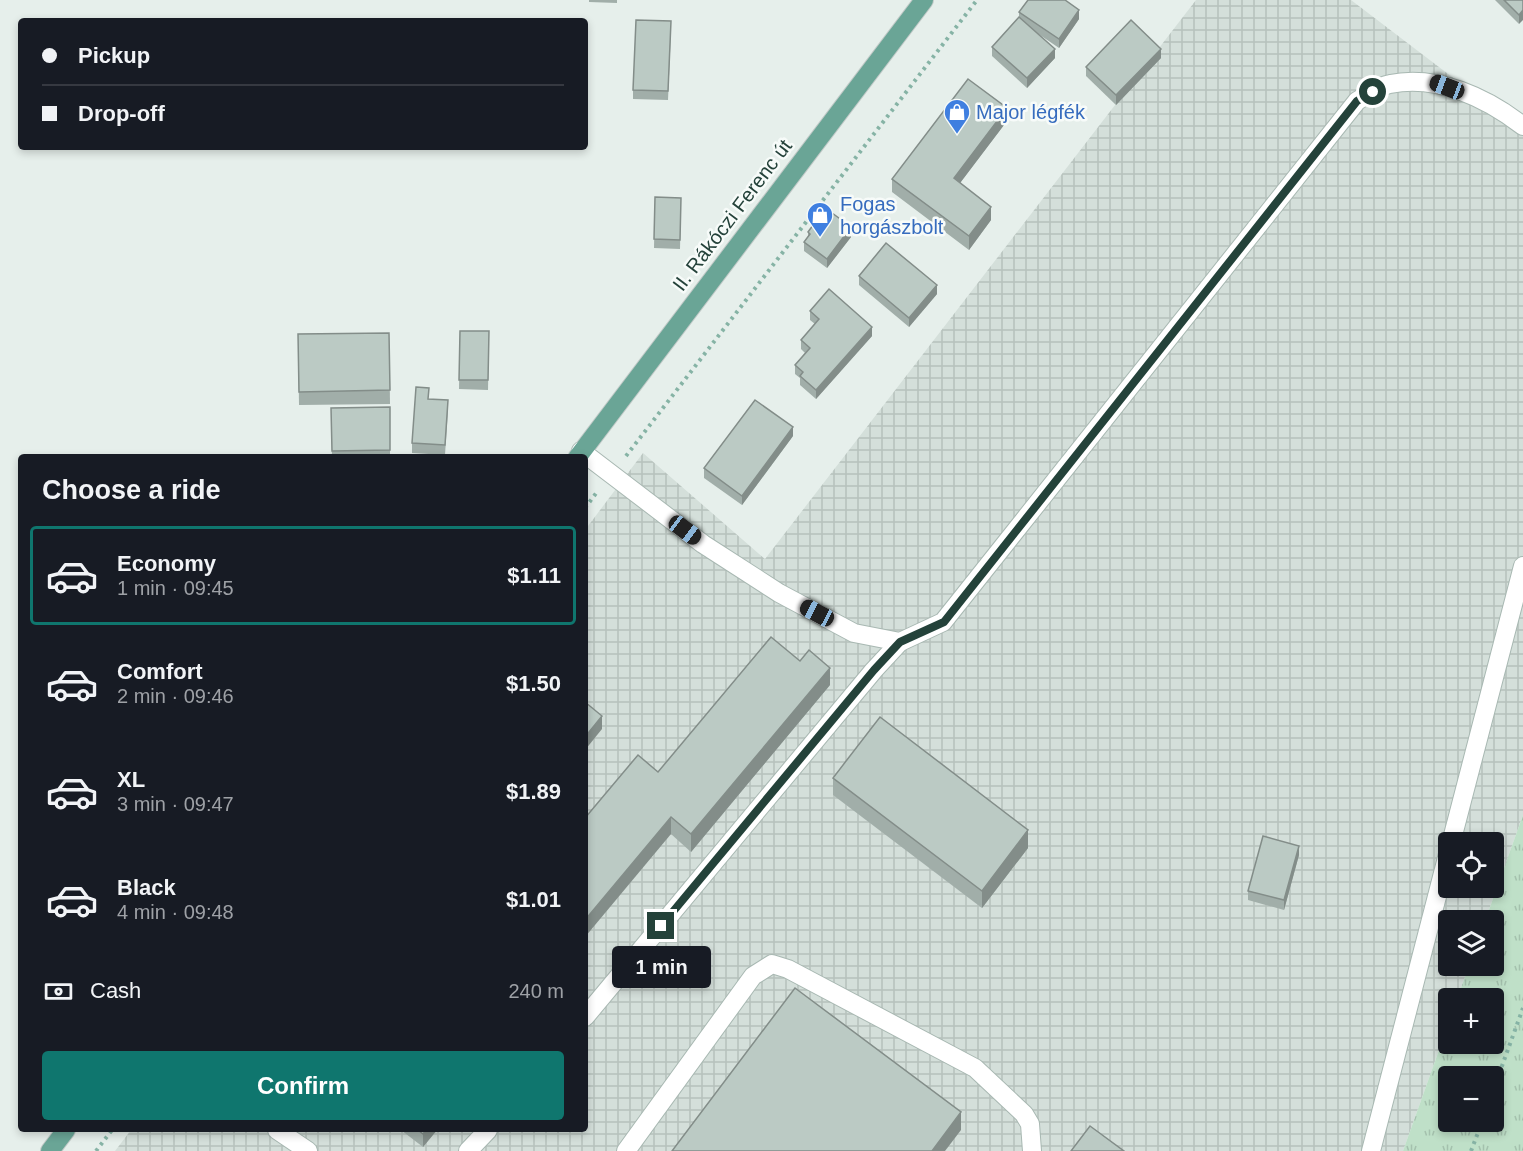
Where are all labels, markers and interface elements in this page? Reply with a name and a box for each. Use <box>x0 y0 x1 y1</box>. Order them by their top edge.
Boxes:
text: Pickup <box>78 43 150 68</box>
car <box>1427 72 1467 102</box>
route start <box>1359 78 1386 105</box>
shop icon: Major légfék <box>942 97 972 135</box>
text: Drop-off <box>78 101 165 126</box>
place label: Major légfék <box>976 101 1086 123</box>
street label: II. Rákóczi Ferenc út <box>668 135 796 295</box>
place label: Fogas horgászbolt <box>840 193 944 238</box>
shop icon: Fogas horgászbolt <box>805 200 835 238</box>
text: Choose a ride <box>42 475 221 505</box>
car <box>665 512 705 548</box>
icon: car <box>45 549 99 603</box>
text: Economy <box>117 551 216 576</box>
text: $1.11 <box>507 563 561 588</box>
text: 1 min · 09:45 <box>117 577 234 599</box>
car <box>797 597 837 629</box>
icon: car <box>45 657 99 711</box>
text: Comfort <box>117 659 203 684</box>
text: $1.50 <box>506 671 561 696</box>
text: 2 min · 09:46 <box>117 685 234 707</box>
icon: car <box>45 765 99 819</box>
text: XL <box>117 767 145 792</box>
text: $1.89 <box>506 779 561 804</box>
text: 3 min · 09:47 <box>117 793 234 815</box>
map controls <box>1438 832 1504 1132</box>
button: locate <box>1438 832 1504 898</box>
icon: car <box>45 873 99 927</box>
text: Black <box>117 875 176 900</box>
text: $1.01 <box>506 887 561 912</box>
text: 4 min · 09:48 <box>117 901 234 923</box>
button: layers <box>1438 910 1504 976</box>
route end <box>647 912 674 939</box>
callout: 1 min <box>612 947 710 989</box>
text: 1 min <box>635 956 688 978</box>
icon: cash <box>42 975 75 1008</box>
text: Cash <box>90 978 141 1003</box>
text: 240 m <box>508 980 564 1002</box>
button: + <box>1438 988 1504 1054</box>
button: Confirm <box>42 1051 564 1120</box>
button: − <box>1438 1066 1504 1132</box>

